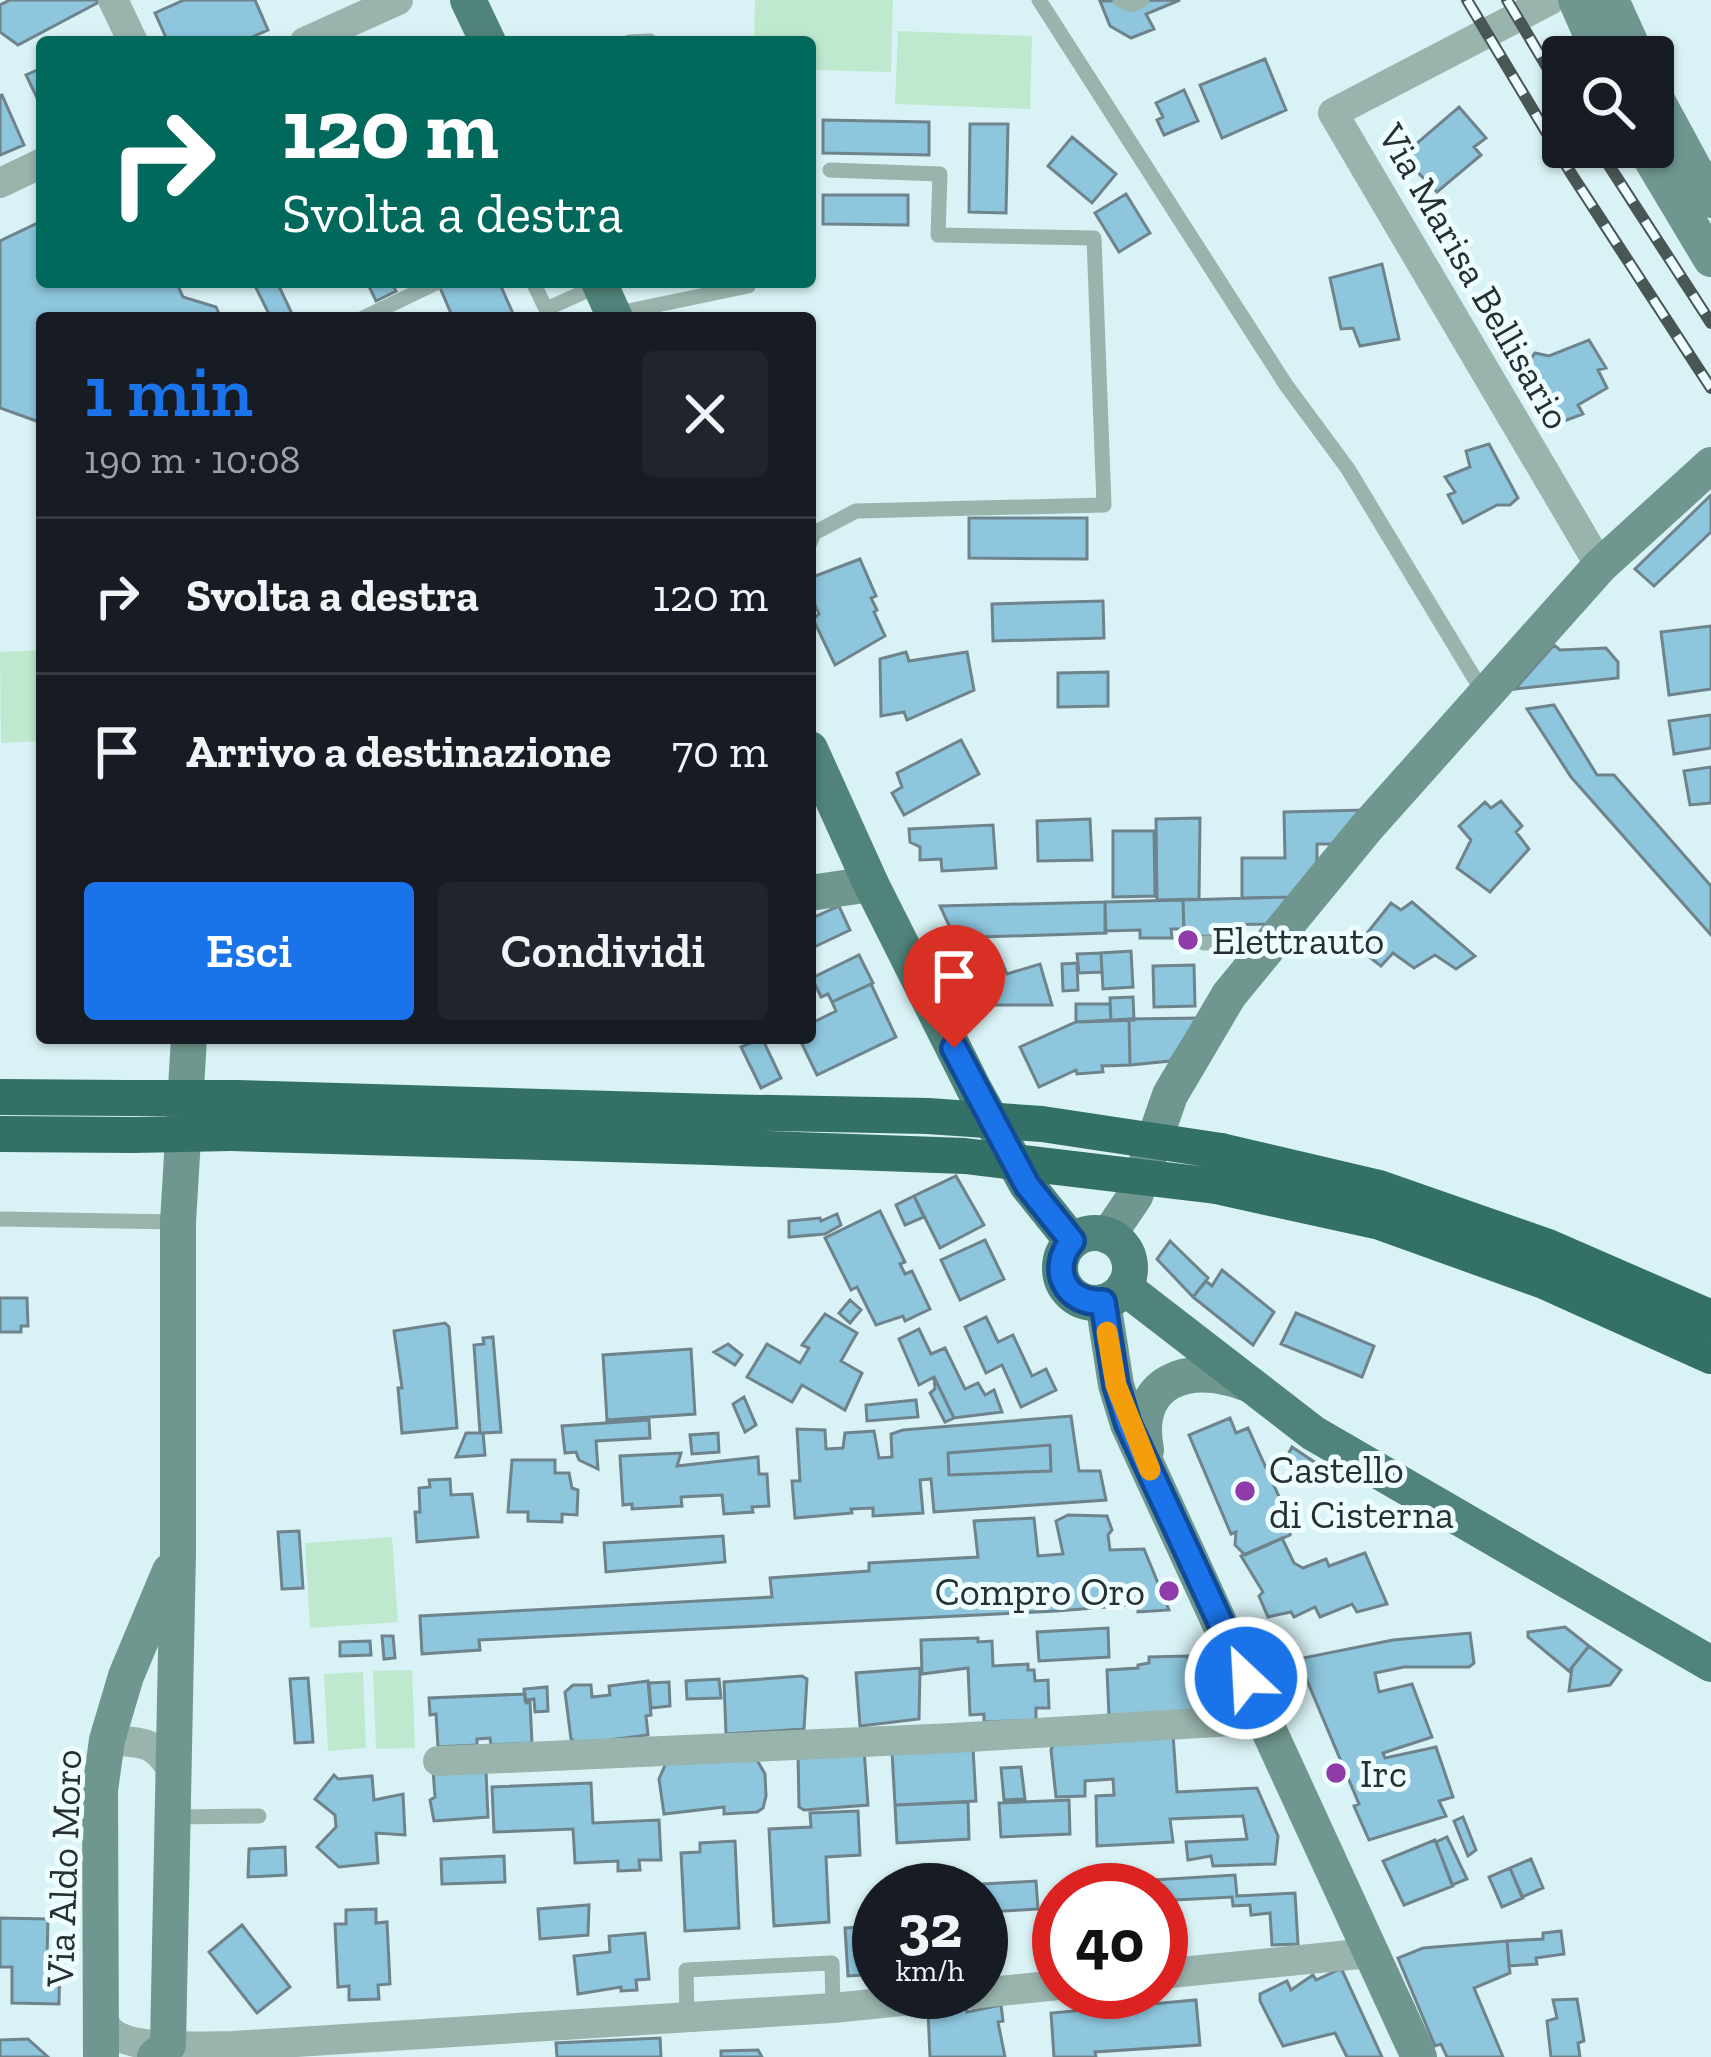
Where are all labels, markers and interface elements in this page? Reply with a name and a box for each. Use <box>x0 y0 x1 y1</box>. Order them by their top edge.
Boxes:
map controls <box>1542 36 1674 168</box>
button: search <box>1542 36 1674 168</box>
text: 120 m <box>282 79 499 180</box>
icon: right <box>84 84 240 240</box>
street label: Via Marisa Bellisario <box>1368 114 1581 437</box>
text: Svolta a destra <box>282 181 623 246</box>
text: 1 min <box>84 348 253 434</box>
button: close <box>642 351 768 477</box>
text: 190 m · 10:08 <box>84 436 301 483</box>
icon: right <box>84 563 150 629</box>
text: Svolta a destra <box>186 569 479 623</box>
text: 120 m <box>653 569 768 623</box>
icon: arrive <box>84 719 150 785</box>
text: Arrivo a destinazione <box>186 725 611 779</box>
text: 70 m <box>672 725 768 779</box>
button: Esci <box>84 882 414 1020</box>
button: Condividi <box>438 882 768 1020</box>
place label: Elettrauto <box>1212 917 1384 964</box>
pin <box>903 925 1005 1048</box>
marker: Elettrauto <box>1175 927 1201 953</box>
icon: arrive <box>921 943 987 1009</box>
place label: Castello di Cisterna <box>1269 1446 1454 1538</box>
marker: Castello di Cisterna <box>1232 1478 1258 1504</box>
place label: Compro Oro <box>935 1568 1145 1615</box>
marker: Compro Oro <box>1156 1578 1182 1604</box>
position arrow <box>1183 1615 1309 1741</box>
street label: Via Aldo Moro <box>36 1748 91 1989</box>
place label: Irc <box>1360 1750 1407 1797</box>
marker: Irc <box>1323 1760 1349 1786</box>
speed limit sign: 40 <box>1032 1863 1188 2019</box>
text: 32 <box>898 1890 962 1962</box>
text: km/h <box>896 1953 964 1989</box>

